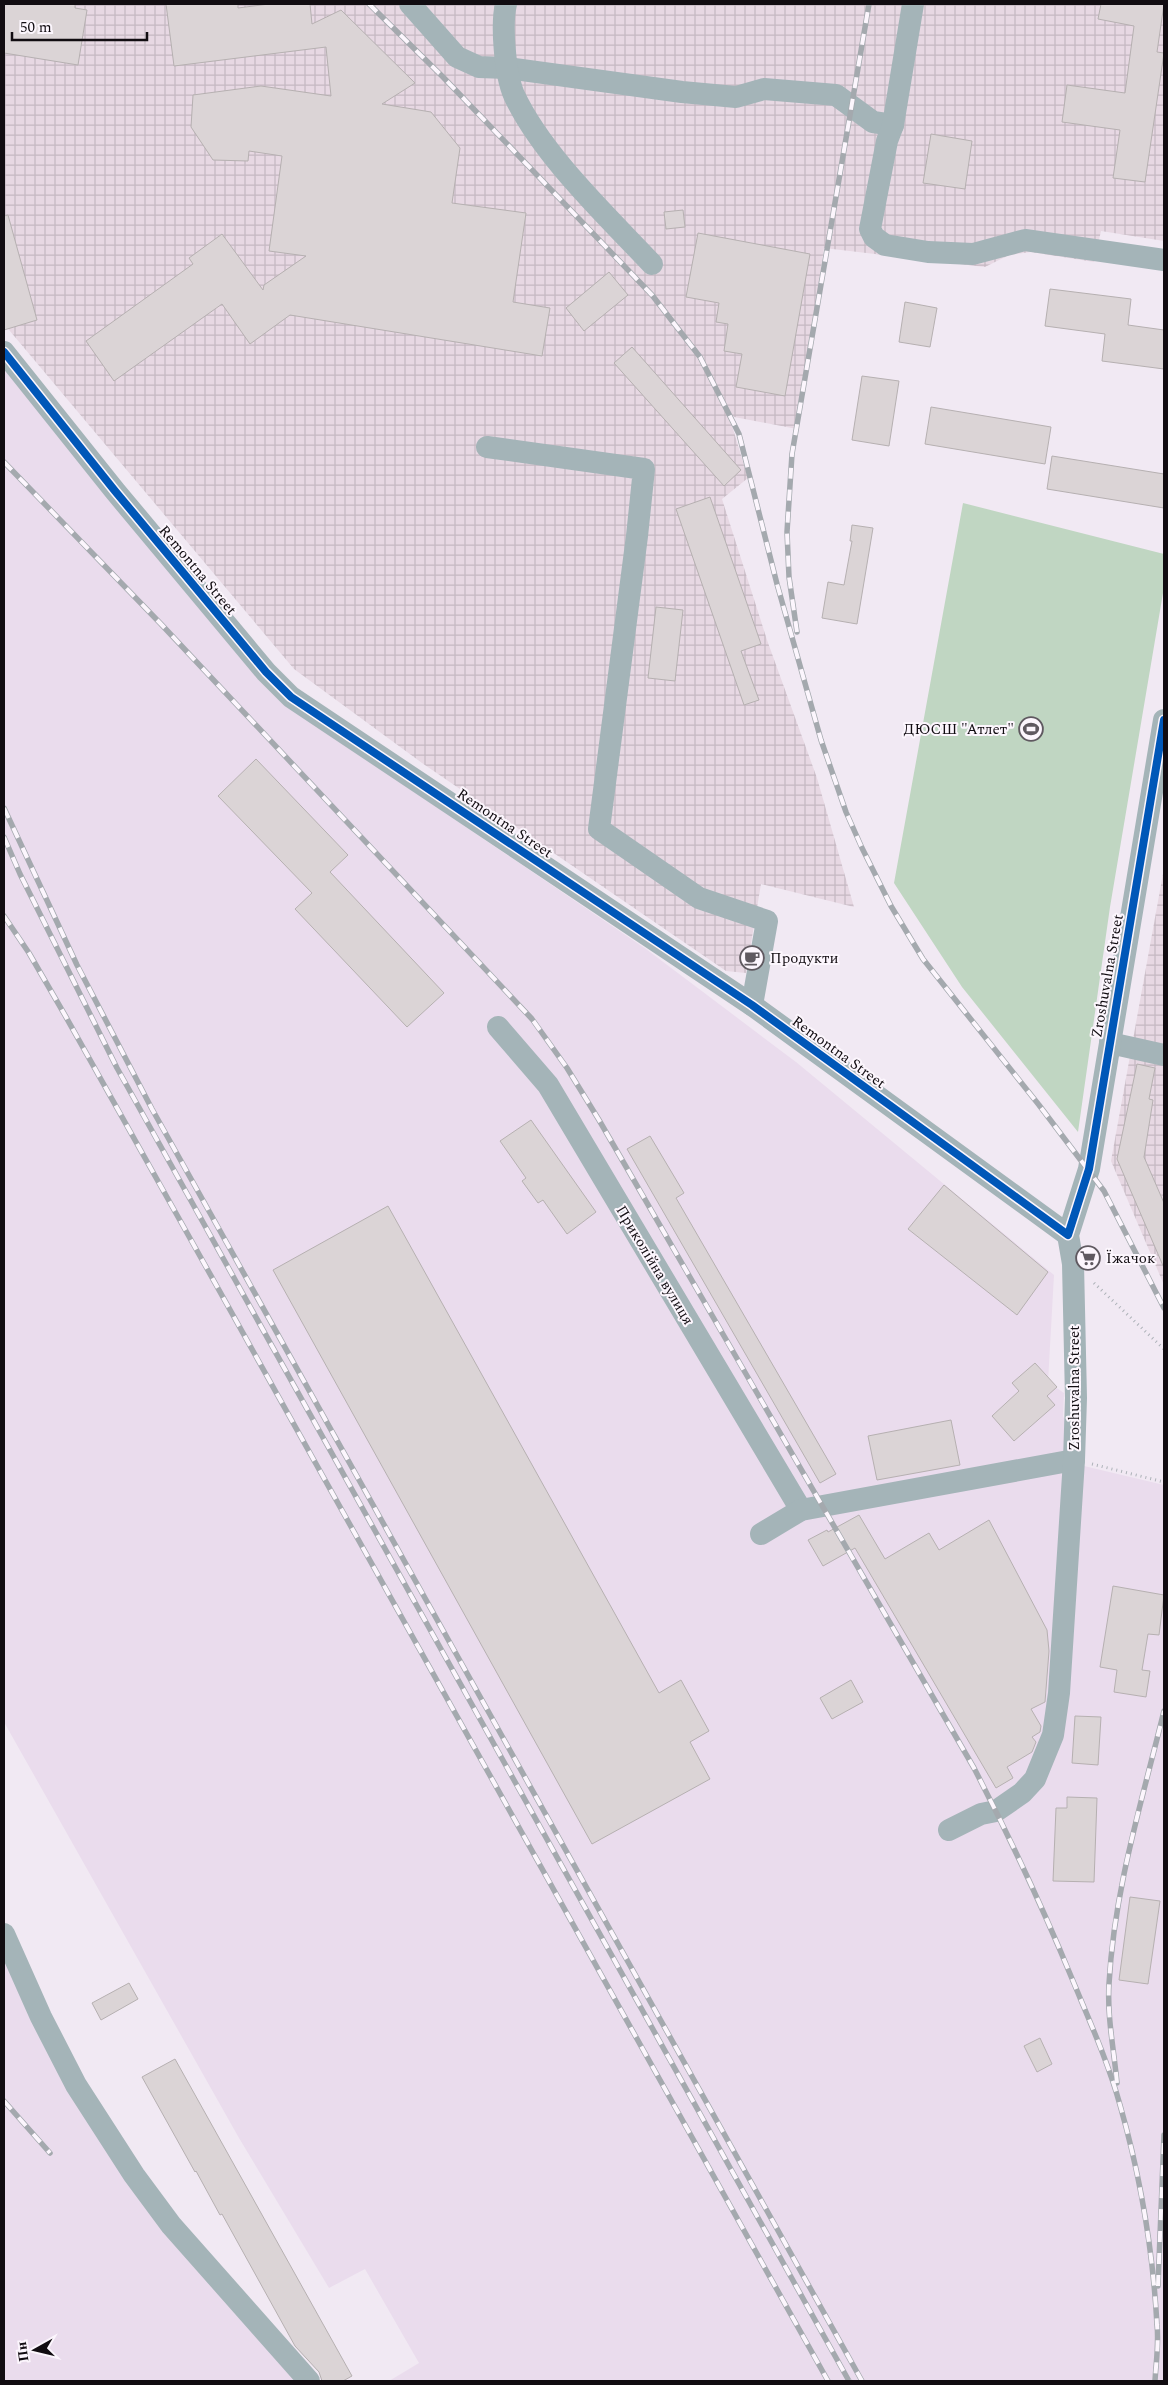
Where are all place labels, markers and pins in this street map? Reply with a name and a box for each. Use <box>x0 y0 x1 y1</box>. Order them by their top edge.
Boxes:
sports icon: ДЮСШ "Атлет" <box>1018 716 1044 742</box>
place label: ДЮСШ "Атлет" <box>904 718 1014 741</box>
cafe icon: Продукти <box>739 945 765 971</box>
place label: Продукти <box>770 947 838 970</box>
supermarket icon: Їжачок <box>1075 1245 1101 1271</box>
place label: Їжачок <box>1106 1247 1155 1270</box>

